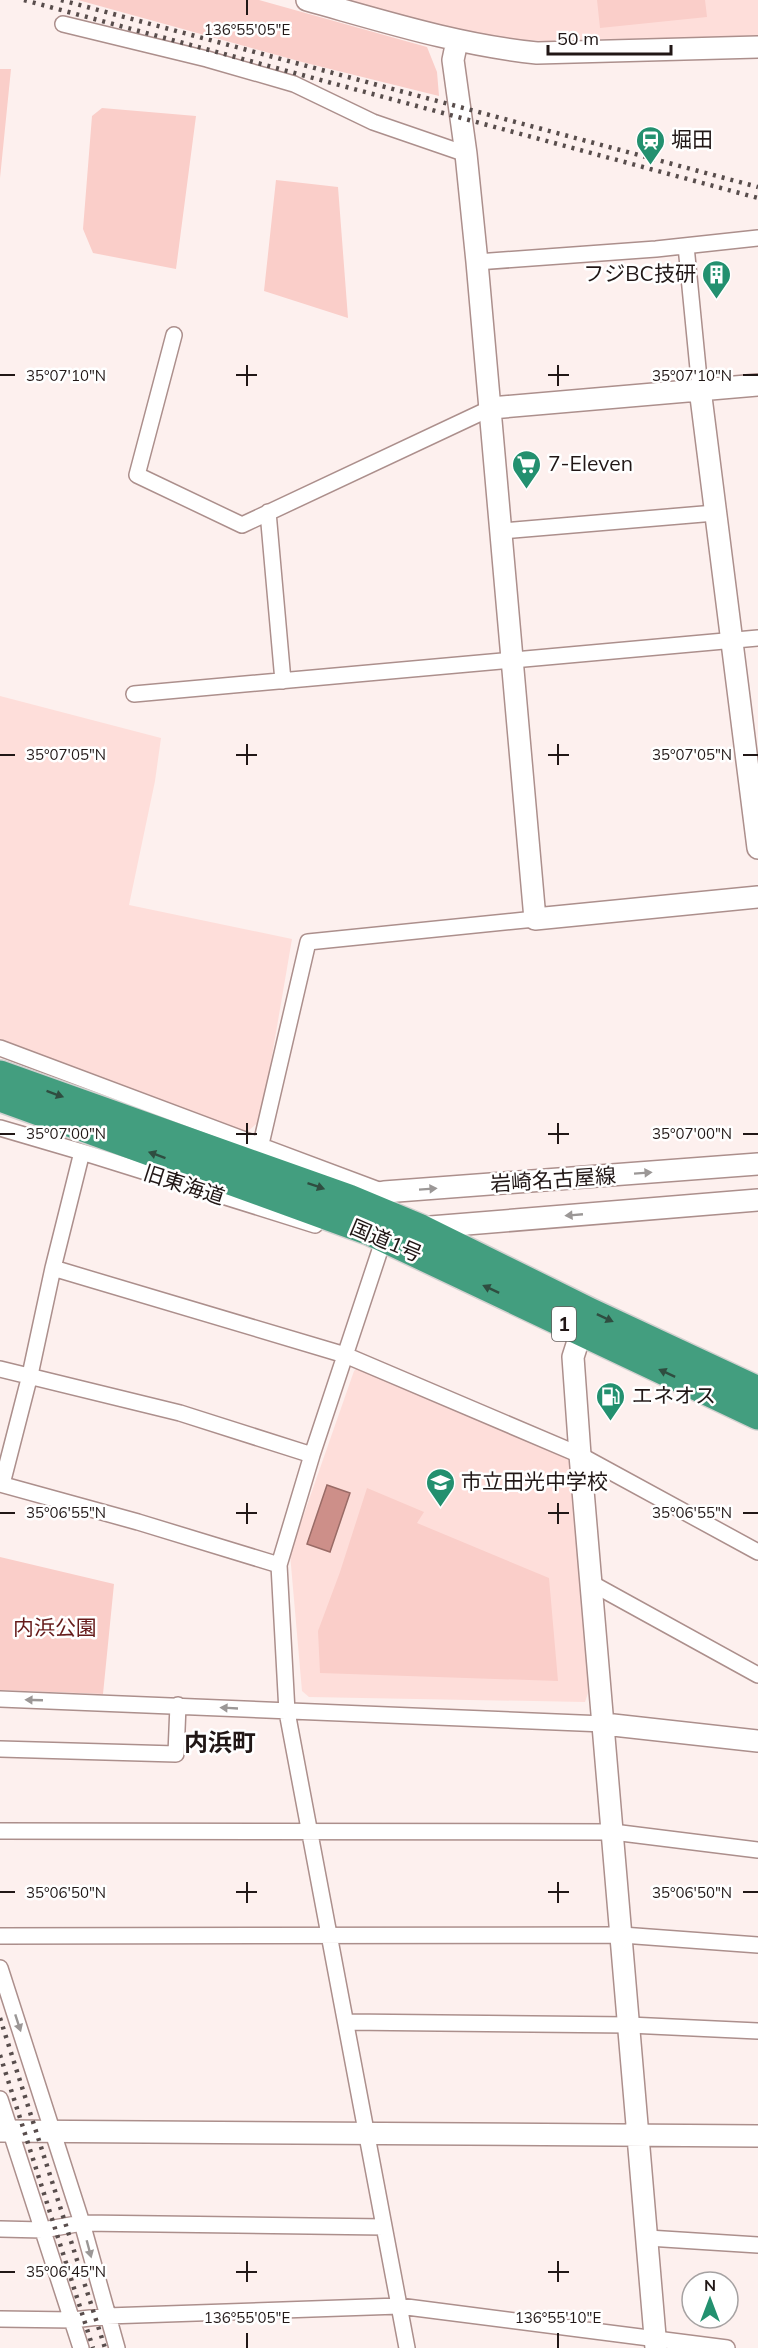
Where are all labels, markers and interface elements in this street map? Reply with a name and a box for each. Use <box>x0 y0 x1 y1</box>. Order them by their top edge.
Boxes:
scale bar <box>548 18 671 56</box>
text: 136°55'05"E <box>204 20 290 39</box>
text: 50 m <box>557 27 599 50</box>
station icon: 堀田 <box>634 124 666 166</box>
place label: 堀田 <box>671 126 713 152</box>
building icon: フジBC技研 <box>701 258 733 300</box>
place label: フジBC技研 <box>583 260 696 286</box>
text: 35°07'10"N <box>26 366 106 385</box>
text: 35°07'10"N <box>652 366 732 385</box>
supermarket icon: 7-Eleven <box>511 448 543 490</box>
place label: 7-Eleven <box>548 450 633 476</box>
text: 35°07'05"N <box>26 745 106 764</box>
text: 35°07'05"N <box>652 745 732 764</box>
one-way arrow <box>46 1090 64 1100</box>
text: 35°07'00"N <box>26 1124 106 1143</box>
text: 35°07'00"N <box>652 1124 732 1143</box>
one-way arrow <box>147 1150 165 1160</box>
street label: 旧東海道 <box>140 1159 228 1209</box>
street label: 岩崎名古屋線 <box>489 1162 617 1196</box>
one-way arrow <box>634 1168 653 1178</box>
one-way arrow <box>307 1182 325 1192</box>
one-way arrow <box>418 1185 437 1194</box>
one-way arrow <box>565 1210 584 1220</box>
street label: 国道1号 <box>347 1213 426 1267</box>
one-way arrow <box>483 1285 500 1294</box>
road number: 1 <box>552 1307 576 1341</box>
one-way arrow <box>597 1314 614 1323</box>
one-way arrow <box>659 1368 676 1377</box>
fuel station icon: エネオス <box>595 1380 627 1422</box>
place label: エネオス <box>632 1382 716 1408</box>
school or university icon: 市立田光中学校 <box>424 1466 456 1508</box>
place label: 市立田光中学校 <box>461 1468 608 1494</box>
text: 35°06'55"N <box>26 1503 106 1522</box>
text: 35°06'55"N <box>652 1503 732 1522</box>
park label: 内浜公園 <box>13 1614 97 1640</box>
one-way arrow <box>25 1695 44 1705</box>
one-way arrow <box>219 1703 238 1713</box>
district label: 内浜町 <box>184 1727 256 1757</box>
text: 35°06'50"N <box>26 1883 106 1902</box>
text: 35°06'50"N <box>652 1883 732 1902</box>
one-way arrow <box>13 2014 23 2032</box>
one-way arrow <box>85 2241 94 2259</box>
text: 35°06'45"N <box>26 2262 106 2281</box>
north arrow <box>680 2270 740 2330</box>
text: N <box>704 2275 716 2295</box>
text: 136°55'05"E <box>204 2308 290 2327</box>
text: 136°55'10"E <box>515 2308 601 2327</box>

